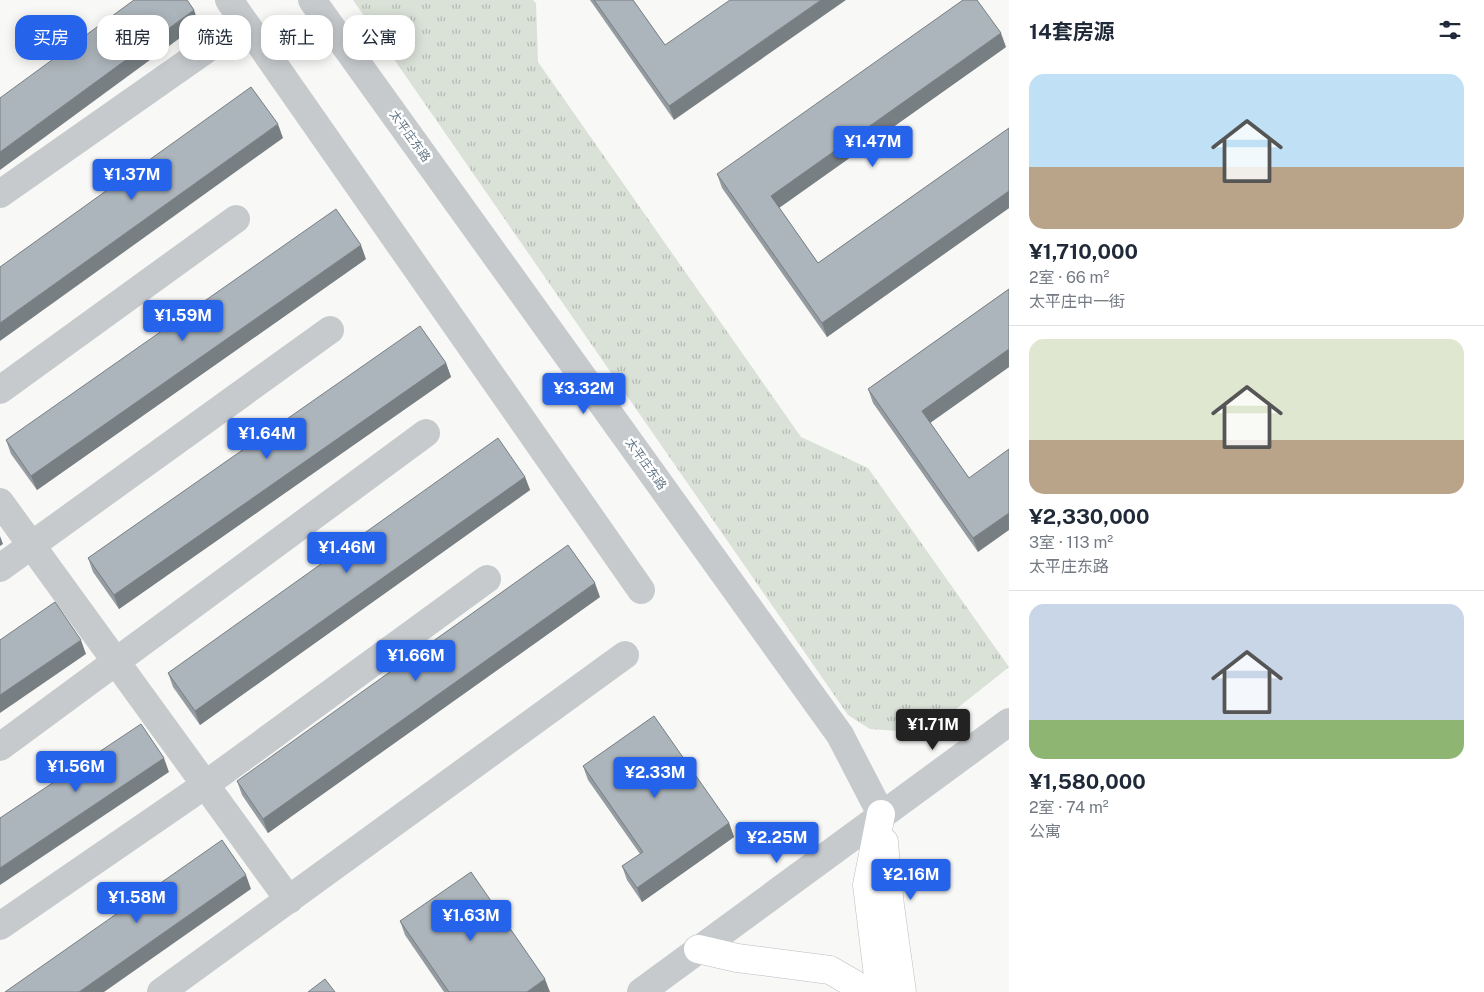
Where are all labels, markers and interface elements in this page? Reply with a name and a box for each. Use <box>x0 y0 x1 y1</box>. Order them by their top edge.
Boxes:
chip: 买房 <box>15 15 87 60</box>
chip: 租房 <box>97 15 169 60</box>
chip: 筛选 <box>179 15 251 60</box>
chip: 新上 <box>261 15 333 60</box>
chip: 公寓 <box>343 15 415 60</box>
icon: filters <box>1436 16 1464 44</box>
text: 14套房源 <box>1029 19 1115 44</box>
icon: home <box>1202 106 1292 196</box>
street label: 太平庄东路 <box>387 108 433 164</box>
pin: ¥1.47M <box>832 126 914 168</box>
text: ¥1.47M <box>845 132 901 151</box>
pin: ¥1.37M <box>91 158 173 201</box>
text: ¥1.37M <box>104 165 160 184</box>
text: ¥1,710,000 <box>1029 239 1138 264</box>
text: 2室 · 66 m² <box>1029 268 1109 287</box>
text: 太平庄中一街 <box>1029 292 1125 311</box>
pin: ¥1.59M <box>142 300 224 342</box>
text: ¥1.59M <box>154 306 212 325</box>
pin: ¥3.32M <box>543 372 625 415</box>
icon: home <box>1202 372 1292 462</box>
text: ¥3.32M <box>554 379 614 398</box>
pin: ¥1.64M <box>226 418 308 460</box>
text: ¥1.64M <box>238 424 296 443</box>
street label: 太平庄东路 <box>623 436 669 492</box>
text: ¥2,330,000 <box>1029 504 1150 529</box>
pin: ¥1.46M <box>306 532 388 574</box>
text: 3室 · 113 m² <box>1029 533 1113 552</box>
text: ¥1.46M <box>318 538 376 557</box>
text: 太平庄东路 <box>1029 557 1109 576</box>
icon: home <box>1202 637 1292 727</box>
pin: ¥1.66M <box>375 640 457 682</box>
text: ¥1.66M <box>387 646 445 665</box>
pin: ¥1.71M <box>892 708 974 751</box>
text: ¥1.71M <box>907 715 959 734</box>
pin: ¥1.56M <box>35 750 117 793</box>
pin: ¥2.33M <box>614 756 696 799</box>
text: ¥1.56M <box>47 757 105 776</box>
text: ¥2.33M <box>625 763 685 782</box>
text: ¥1,580,000 <box>1029 769 1146 794</box>
text: 2室 · 74 m² <box>1029 798 1109 817</box>
pin: ¥2.25M <box>736 822 818 864</box>
text: 公寓 <box>1029 822 1061 841</box>
text: ¥2.25M <box>747 828 807 847</box>
pin: ¥2.16M <box>870 858 952 901</box>
text: ¥2.16M <box>882 865 940 884</box>
pin: ¥1.58M <box>96 882 178 924</box>
text: ¥1.58M <box>108 888 166 907</box>
pin: ¥1.63M <box>430 900 512 942</box>
text: ¥1.63M <box>442 906 500 925</box>

